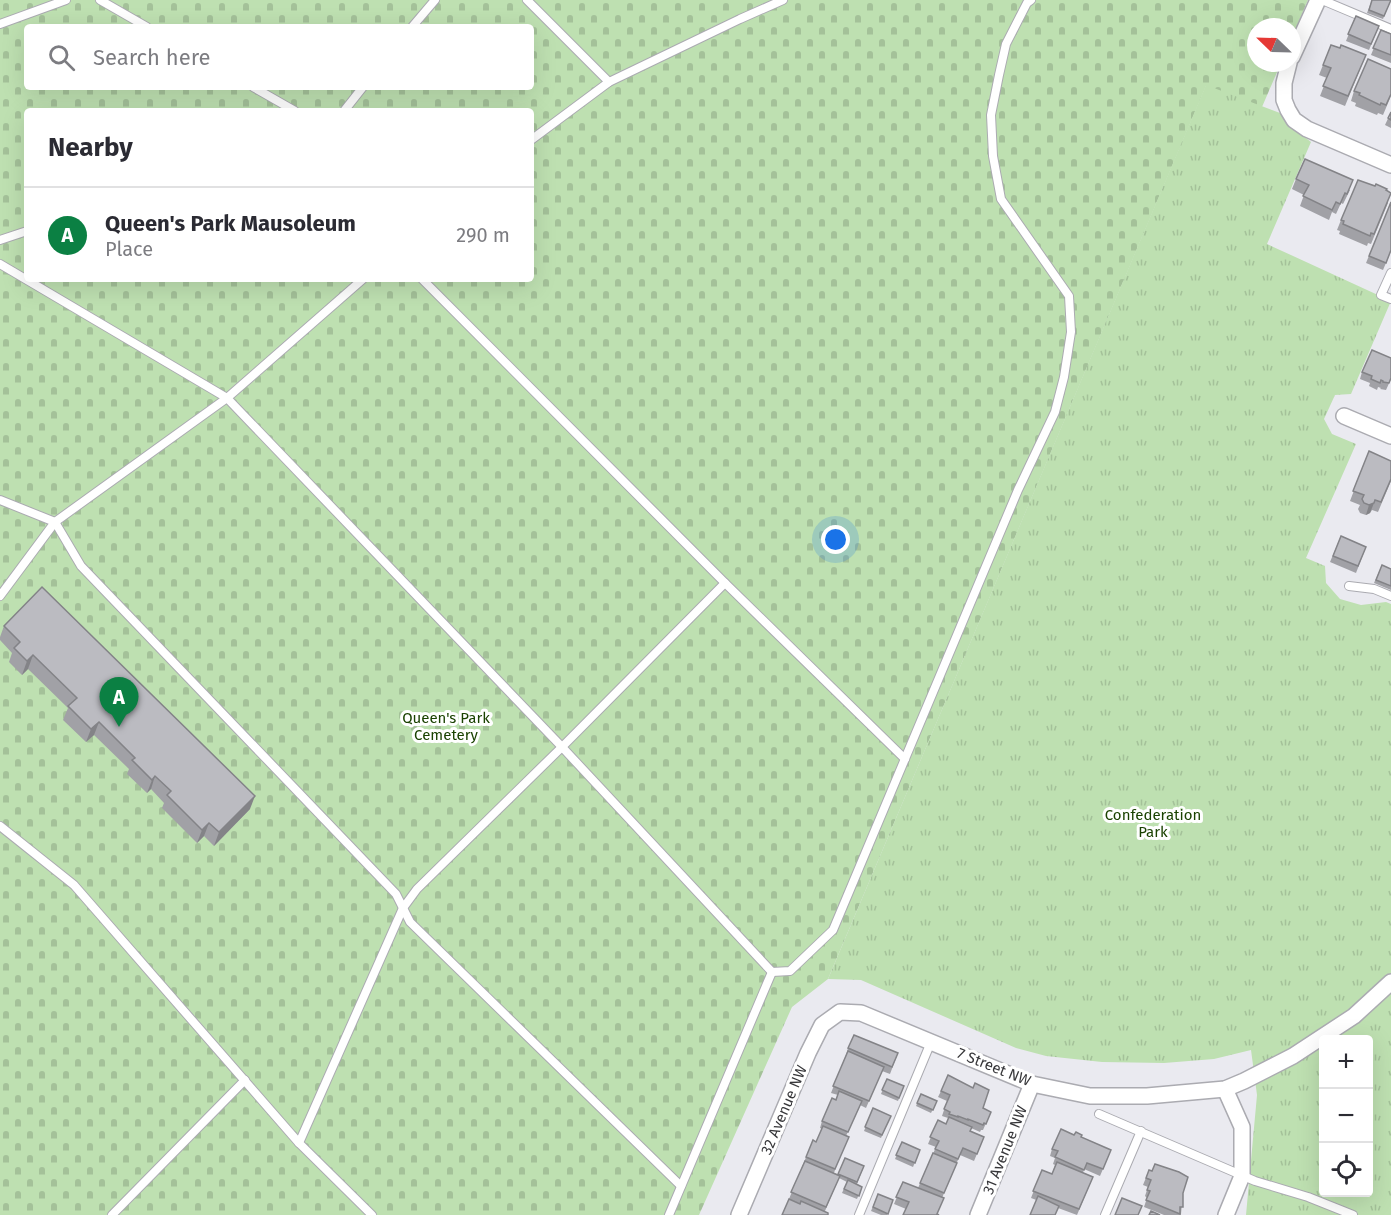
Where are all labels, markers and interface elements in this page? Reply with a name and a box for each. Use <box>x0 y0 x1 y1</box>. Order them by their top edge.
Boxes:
north arrow <box>1247 18 1301 72</box>
search box <box>24 24 534 90</box>
icon: search <box>45 41 78 74</box>
text: Search here <box>93 44 211 71</box>
text: Nearby <box>48 132 133 163</box>
text: Queen's Park Mausoleum <box>105 210 356 237</box>
text: A <box>62 223 73 247</box>
text: 290 m <box>456 223 510 247</box>
text: Place <box>105 237 153 261</box>
your location <box>821 525 850 554</box>
pin: A <box>100 678 138 727</box>
park label: Queen's Park Cemetery <box>402 709 490 744</box>
park label: Confederation Park <box>1105 806 1201 841</box>
map controls <box>1319 1035 1373 1197</box>
button: + <box>1319 1035 1373 1089</box>
street label: 7 Street NW <box>954 1044 1034 1090</box>
street label: 32 Avenue NW <box>757 1062 811 1157</box>
button: − <box>1319 1089 1373 1143</box>
street label: 31 Avenue NW <box>979 1103 1031 1197</box>
button: locate <box>1319 1143 1373 1197</box>

